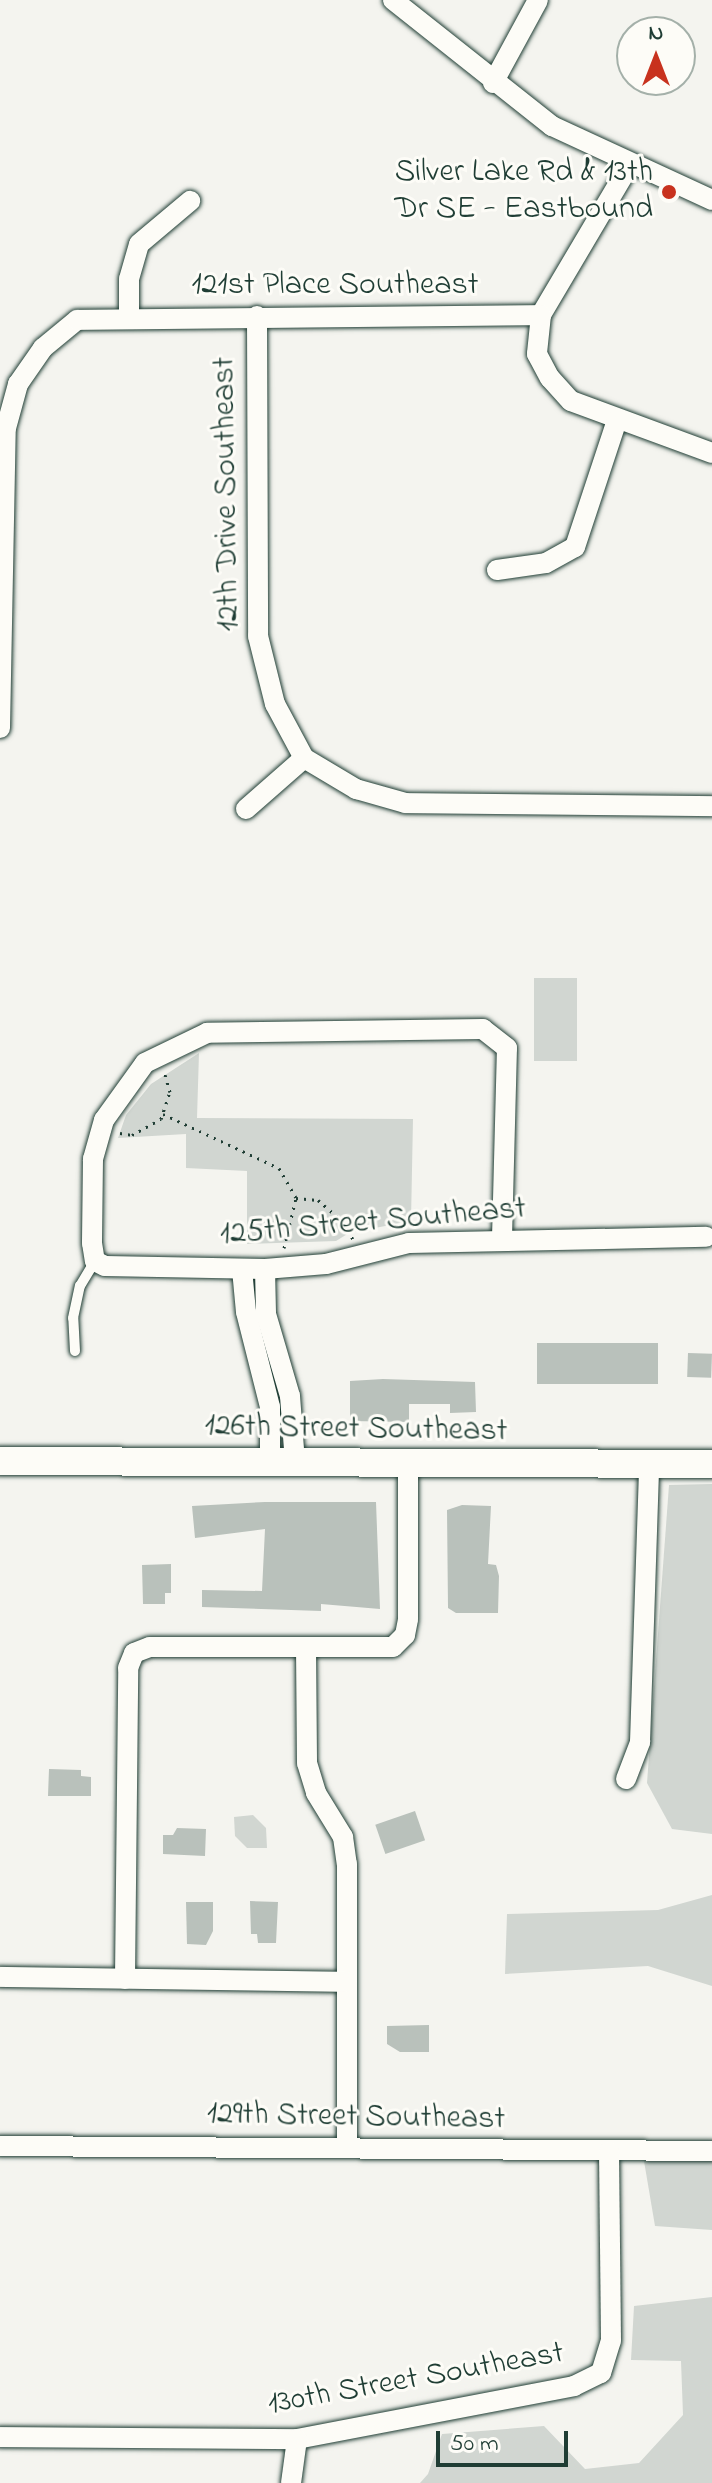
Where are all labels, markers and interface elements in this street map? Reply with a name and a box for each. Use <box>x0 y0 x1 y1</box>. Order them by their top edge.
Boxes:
north arrow <box>616 16 696 96</box>
text: N <box>649 18 663 50</box>
place label: Silver Lake Rd & 13th Dr SE - Eastbound <box>394 155 653 230</box>
marker: Silver Lake Rd & 13th Dr SE - Eastbound <box>660 183 678 201</box>
street label: 121st Place Southeast <box>191 267 479 305</box>
street label: 12th Drive Southeast <box>206 356 250 632</box>
street label: 125th Street Southeast <box>218 1190 528 1256</box>
street label: 126th Street Southeast <box>204 1408 508 1452</box>
street label: 129th Street Southeast <box>207 2096 505 2140</box>
street label: 130th Street Southeast <box>265 2335 567 2425</box>
scale bar <box>440 2415 572 2465</box>
text: 50 m <box>450 2427 499 2462</box>

